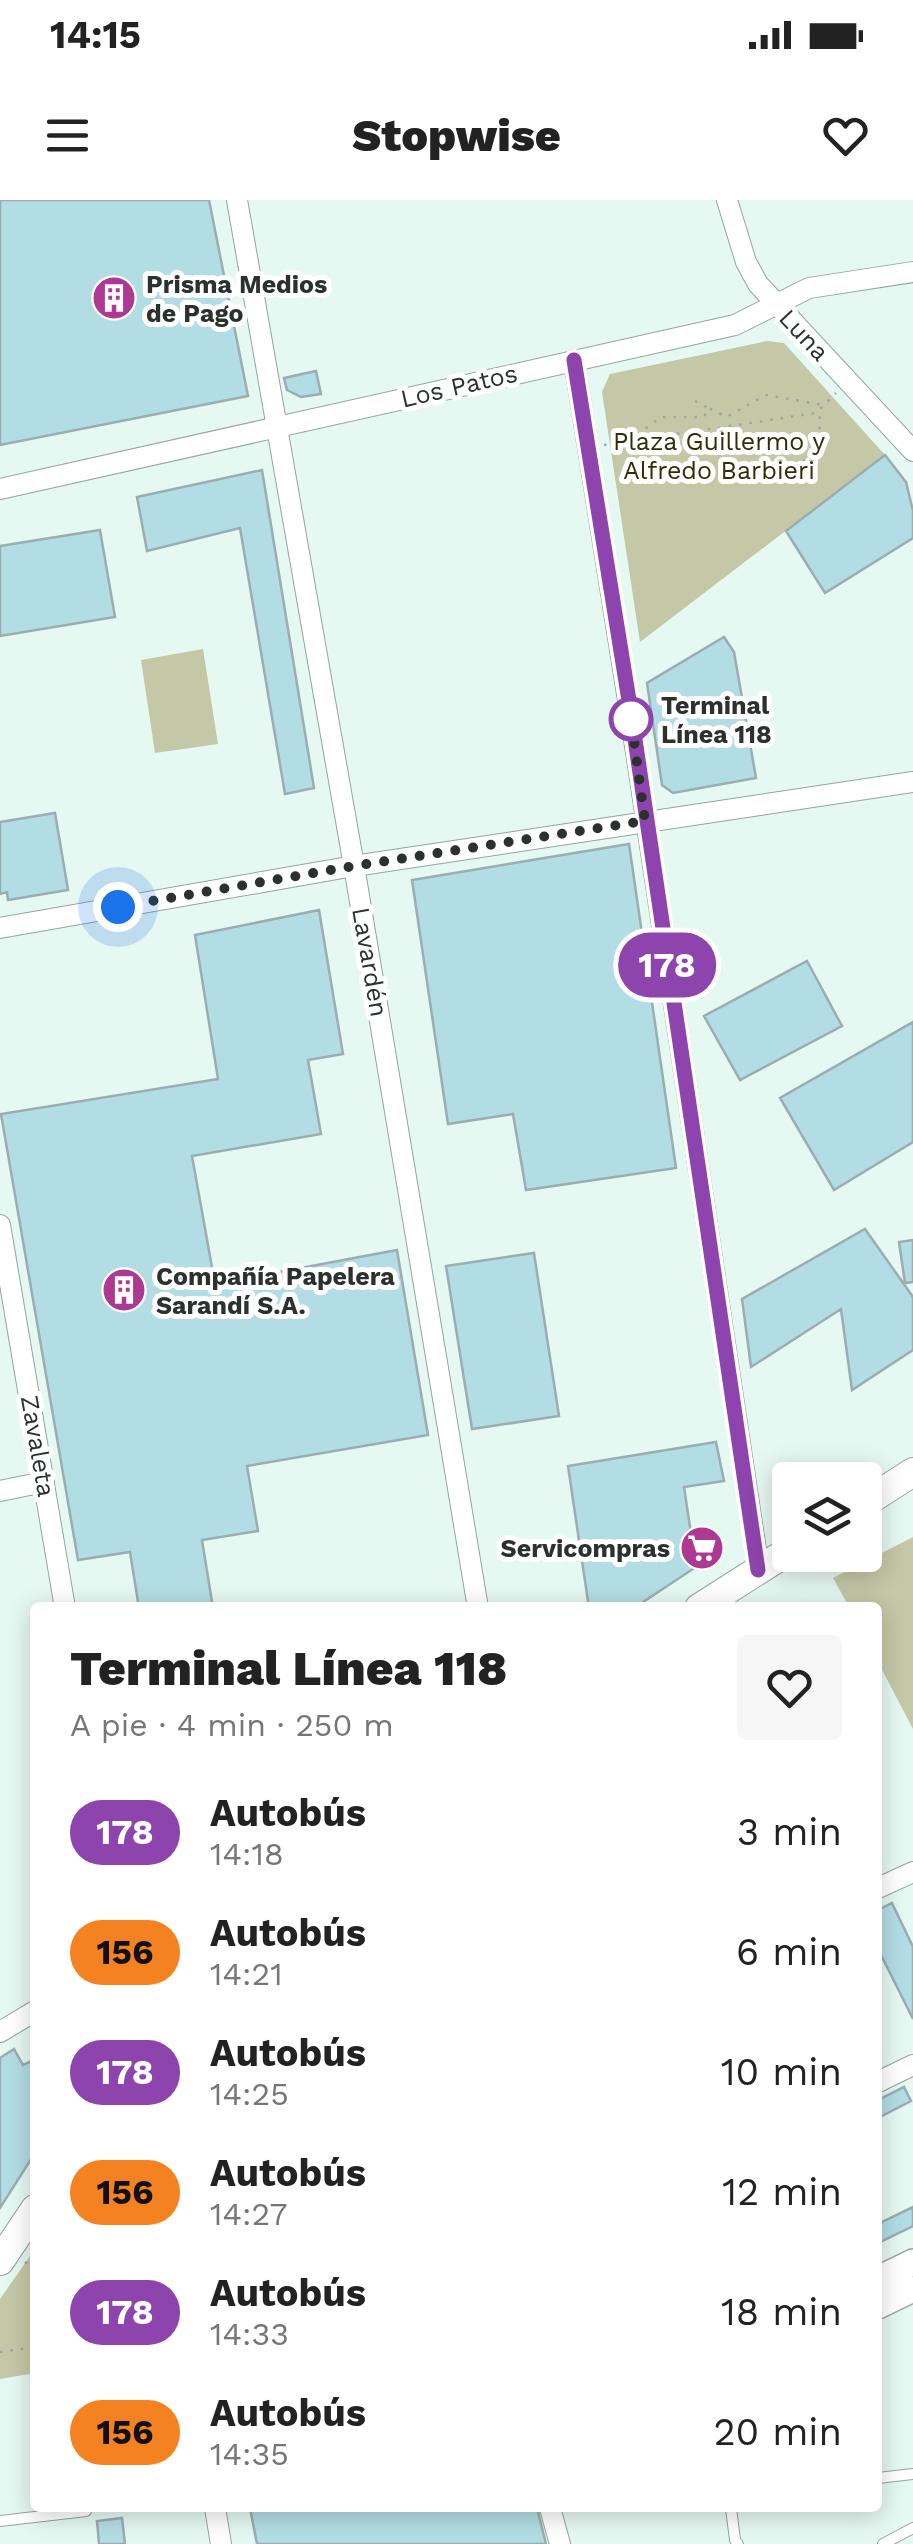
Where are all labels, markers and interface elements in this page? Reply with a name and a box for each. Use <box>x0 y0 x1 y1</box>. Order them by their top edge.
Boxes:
text: 14:15 <box>50 13 141 57</box>
icon: menu <box>40 108 95 163</box>
icon: heart <box>818 108 873 163</box>
text: Stopwise <box>352 109 561 162</box>
place label: Prisma Medios de Pago <box>146 270 327 328</box>
building icon: Prisma Medios de Pago <box>91 275 137 321</box>
street label: Luna <box>773 303 835 367</box>
street label: Los Patos <box>398 359 520 413</box>
park label: Plaza Guillermo y Alfredo Barbieri <box>613 427 825 485</box>
place label: Terminal Línea 118 <box>661 691 772 749</box>
marker: Terminal Línea 118 <box>610 698 652 740</box>
your location <box>93 882 143 932</box>
street label: Lavardén <box>346 905 394 1019</box>
line badge: 178 <box>610 932 724 998</box>
text: 178 <box>638 944 696 986</box>
place label: Compañía Papelera Sarandí S.A. <box>156 1262 395 1320</box>
building icon: Compañía Papelera Sarandí S.A. <box>101 1267 147 1313</box>
street label: Zavaleta <box>15 1393 61 1499</box>
map controls <box>772 1462 882 1572</box>
button: layers <box>772 1462 882 1572</box>
supermarket icon: Servicompras <box>679 1525 725 1571</box>
place label: Servicompras <box>501 1534 670 1563</box>
button: heart <box>737 1635 842 1740</box>
text: Terminal Línea 118 <box>70 1640 507 1697</box>
text: A pie · 4 min · 250 m <box>70 1706 394 1744</box>
text: Autobús <box>210 1791 366 1835</box>
text: 3 min <box>737 1810 842 1854</box>
text: 178 <box>96 1811 154 1853</box>
text: 14:18 <box>210 1835 284 1873</box>
text: Autobús <box>210 1911 366 1955</box>
text: 6 min <box>736 1930 842 1974</box>
text: 156 <box>96 1931 154 1973</box>
text: 14:21 <box>210 1955 283 1993</box>
text: Autobús <box>210 2031 366 2075</box>
text: 10 min <box>721 2050 842 2094</box>
text: 178 <box>96 2051 154 2093</box>
text: 14:25 <box>210 2075 289 2113</box>
text: Autobús <box>210 2151 366 2195</box>
text: 12 min <box>722 2170 842 2214</box>
text: 156 <box>96 2171 154 2213</box>
text: 14:27 <box>210 2195 287 2233</box>
text: Autobús <box>210 2271 366 2315</box>
text: 18 min <box>721 2290 842 2334</box>
text: 178 <box>96 2291 154 2333</box>
text: 14:33 <box>210 2315 289 2353</box>
text: Autobús <box>210 2391 366 2435</box>
text: 20 min <box>713 2410 842 2454</box>
text: 156 <box>96 2411 154 2453</box>
text: 14:35 <box>210 2435 289 2473</box>

